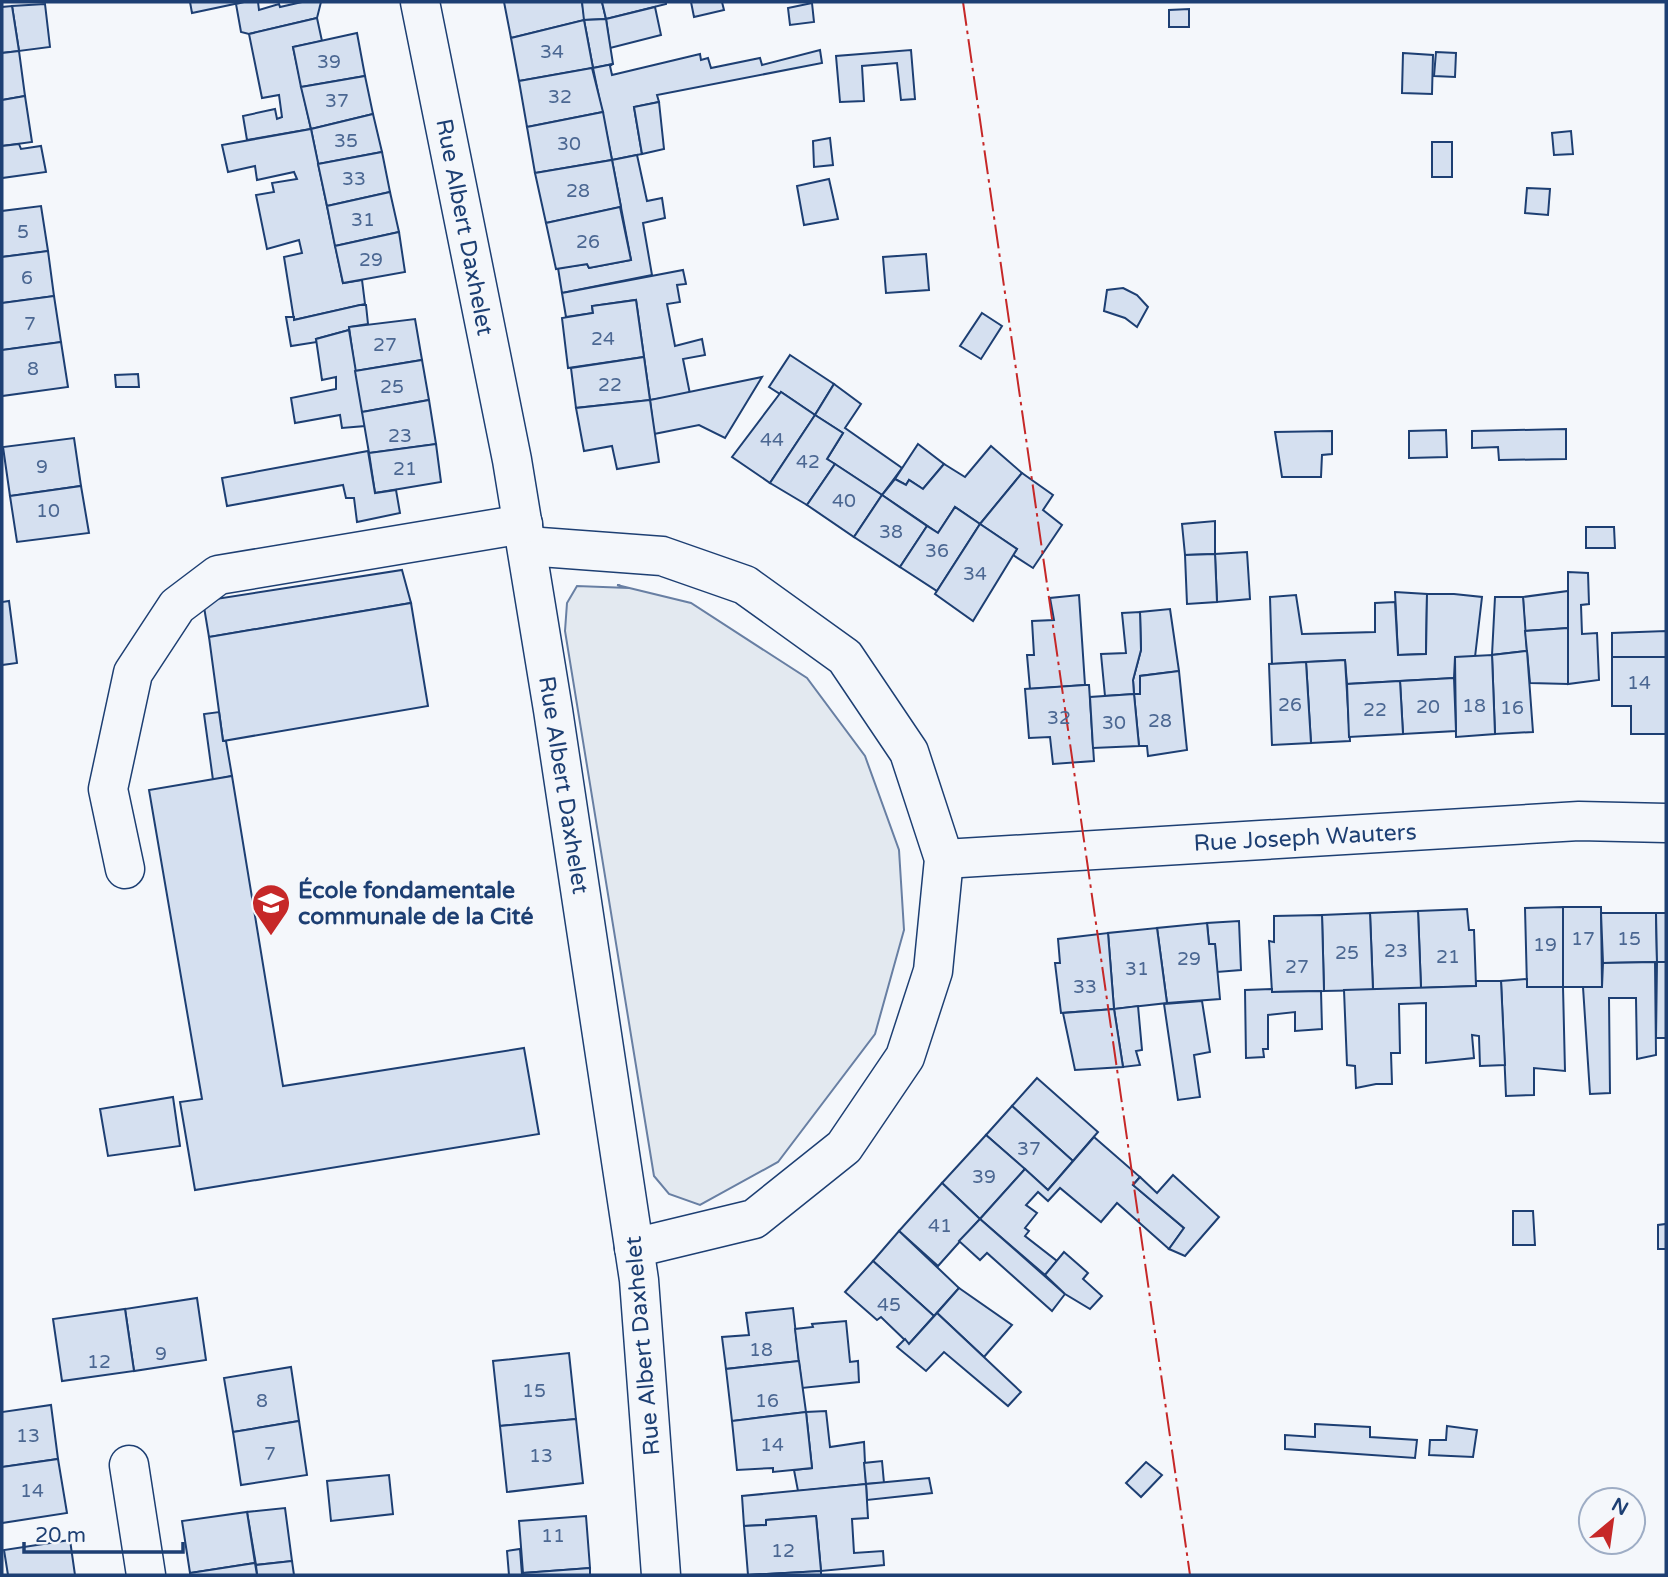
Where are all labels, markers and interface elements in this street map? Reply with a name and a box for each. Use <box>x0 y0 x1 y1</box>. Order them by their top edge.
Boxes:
house number: 34 <box>540 41 564 63</box>
house number: 39 <box>317 51 341 73</box>
house number: 32 <box>548 86 572 108</box>
house number: 37 <box>325 90 349 112</box>
street label: Rue Albert Daxhelet <box>429 116 499 338</box>
house number: 35 <box>334 130 358 152</box>
house number: 30 <box>557 133 581 155</box>
house number: 33 <box>342 168 366 190</box>
house number: 28 <box>566 180 590 202</box>
house number: 31 <box>351 209 375 231</box>
house number: 5 <box>17 221 29 243</box>
house number: 26 <box>576 231 600 253</box>
house number: 29 <box>359 249 383 271</box>
house number: 6 <box>21 267 33 289</box>
house number: 7 <box>24 313 36 335</box>
house number: 24 <box>591 328 615 350</box>
house number: 27 <box>373 334 397 356</box>
house number: 8 <box>27 358 39 380</box>
house number: 22 <box>598 374 622 396</box>
house number: 25 <box>380 376 404 398</box>
house number: 23 <box>388 425 412 447</box>
house number: 44 <box>760 429 784 451</box>
house number: 42 <box>796 451 820 473</box>
house number: 9 <box>36 456 48 478</box>
house number: 21 <box>393 458 417 480</box>
house number: 40 <box>832 490 856 512</box>
house number: 10 <box>36 500 60 522</box>
house number: 38 <box>879 521 903 543</box>
house number: 36 <box>925 540 949 562</box>
house number: 34 <box>963 563 987 585</box>
house number: 14 <box>1627 672 1651 694</box>
street label: Rue Albert Daxhelet <box>532 674 594 896</box>
house number: 26 <box>1278 694 1302 716</box>
house number: 18 <box>1462 695 1486 717</box>
house number: 20 <box>1416 696 1440 718</box>
house number: 16 <box>1500 697 1524 719</box>
house number: 22 <box>1363 699 1387 721</box>
house number: 32 <box>1047 707 1071 729</box>
house number: 28 <box>1148 710 1172 732</box>
house number: 30 <box>1102 712 1126 734</box>
street label: Rue Joseph Wauters <box>1193 818 1417 858</box>
place label: École fondamentale communale de la Cité <box>298 877 533 931</box>
school or university icon: École fondamentale communale de la Cité <box>250 882 292 937</box>
house number: 17 <box>1571 928 1595 950</box>
house number: 15 <box>1617 928 1641 950</box>
house number: 19 <box>1533 934 1557 956</box>
house number: 23 <box>1384 940 1408 962</box>
house number: 25 <box>1335 942 1359 964</box>
house number: 21 <box>1436 946 1460 968</box>
house number: 29 <box>1177 948 1201 970</box>
house number: 27 <box>1285 956 1309 978</box>
house number: 31 <box>1125 958 1149 980</box>
house number: 33 <box>1073 976 1097 998</box>
house number: 37 <box>1017 1138 1041 1160</box>
house number: 39 <box>972 1166 996 1188</box>
house number: 41 <box>928 1215 952 1237</box>
street label: Rue Albert Daxhelet <box>619 1235 667 1457</box>
house number: 45 <box>877 1294 901 1316</box>
house number: 18 <box>749 1339 773 1361</box>
house number: 9 <box>155 1343 167 1365</box>
house number: 12 <box>87 1351 111 1373</box>
house number: 15 <box>522 1380 546 1402</box>
house number: 8 <box>256 1390 268 1412</box>
house number: 16 <box>755 1390 779 1412</box>
house number: 13 <box>16 1425 40 1447</box>
house number: 14 <box>760 1434 784 1456</box>
house number: 7 <box>264 1443 276 1465</box>
house number: 13 <box>529 1445 553 1467</box>
house number: 14 <box>20 1480 44 1502</box>
north arrow <box>1577 1486 1647 1556</box>
text: N <box>1608 1494 1632 1520</box>
scale bar <box>24 1510 184 1554</box>
text: 20 m <box>35 1523 86 1548</box>
house number: 11 <box>541 1525 565 1547</box>
house number: 12 <box>771 1540 795 1562</box>

